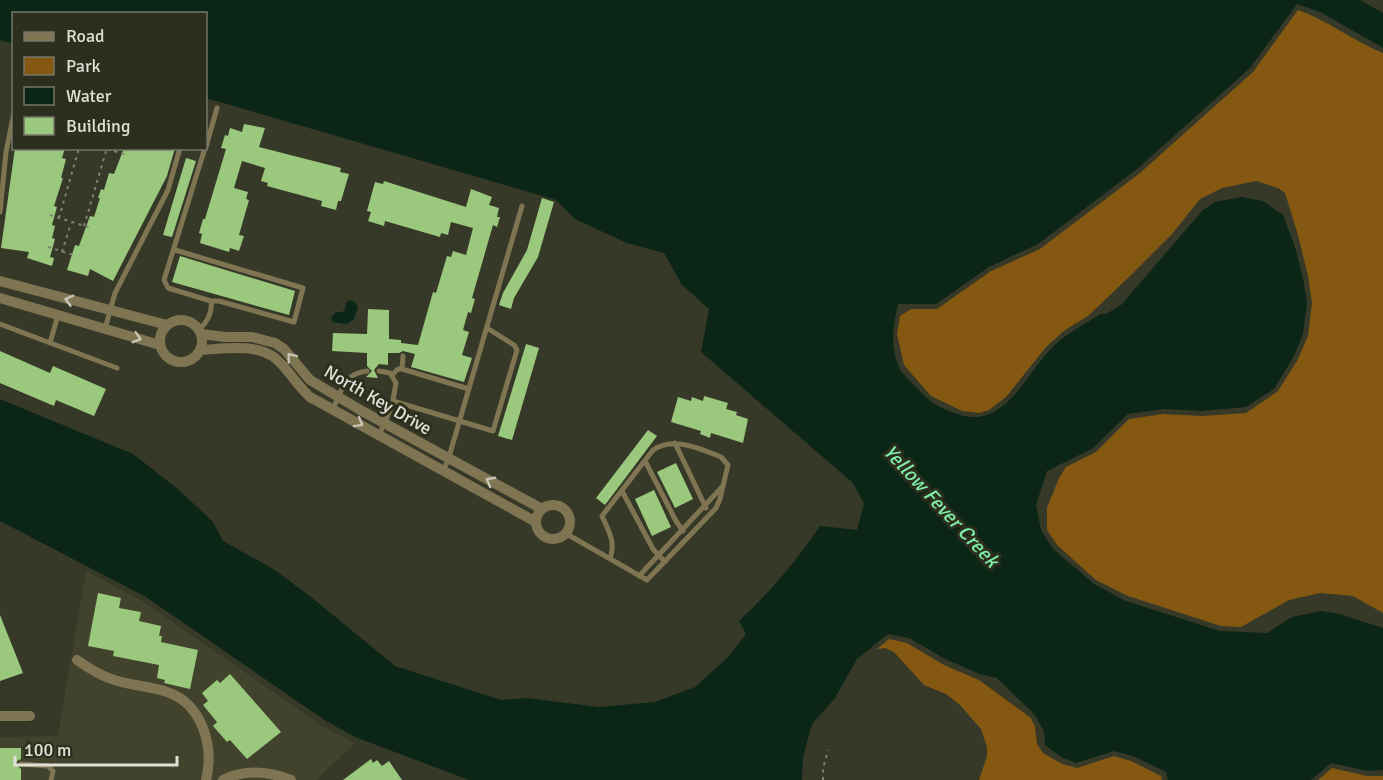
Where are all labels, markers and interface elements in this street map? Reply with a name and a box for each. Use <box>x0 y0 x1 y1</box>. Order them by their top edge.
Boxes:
legend <box>12 12 207 150</box>
text: Road <box>66 25 105 47</box>
text: Park <box>66 55 101 77</box>
text: Water <box>66 85 112 107</box>
text: Building <box>66 115 130 137</box>
one-way arrow <box>65 295 75 307</box>
one-way arrow <box>131 331 142 343</box>
one-way arrow <box>287 353 298 364</box>
street label: North Key Drive <box>320 360 436 440</box>
one-way arrow <box>353 416 363 427</box>
water label: Yellow Fever Creek <box>878 439 1006 574</box>
one-way arrow <box>486 477 497 488</box>
scale bar <box>15 729 177 767</box>
text: 100 m <box>24 739 71 761</box>

